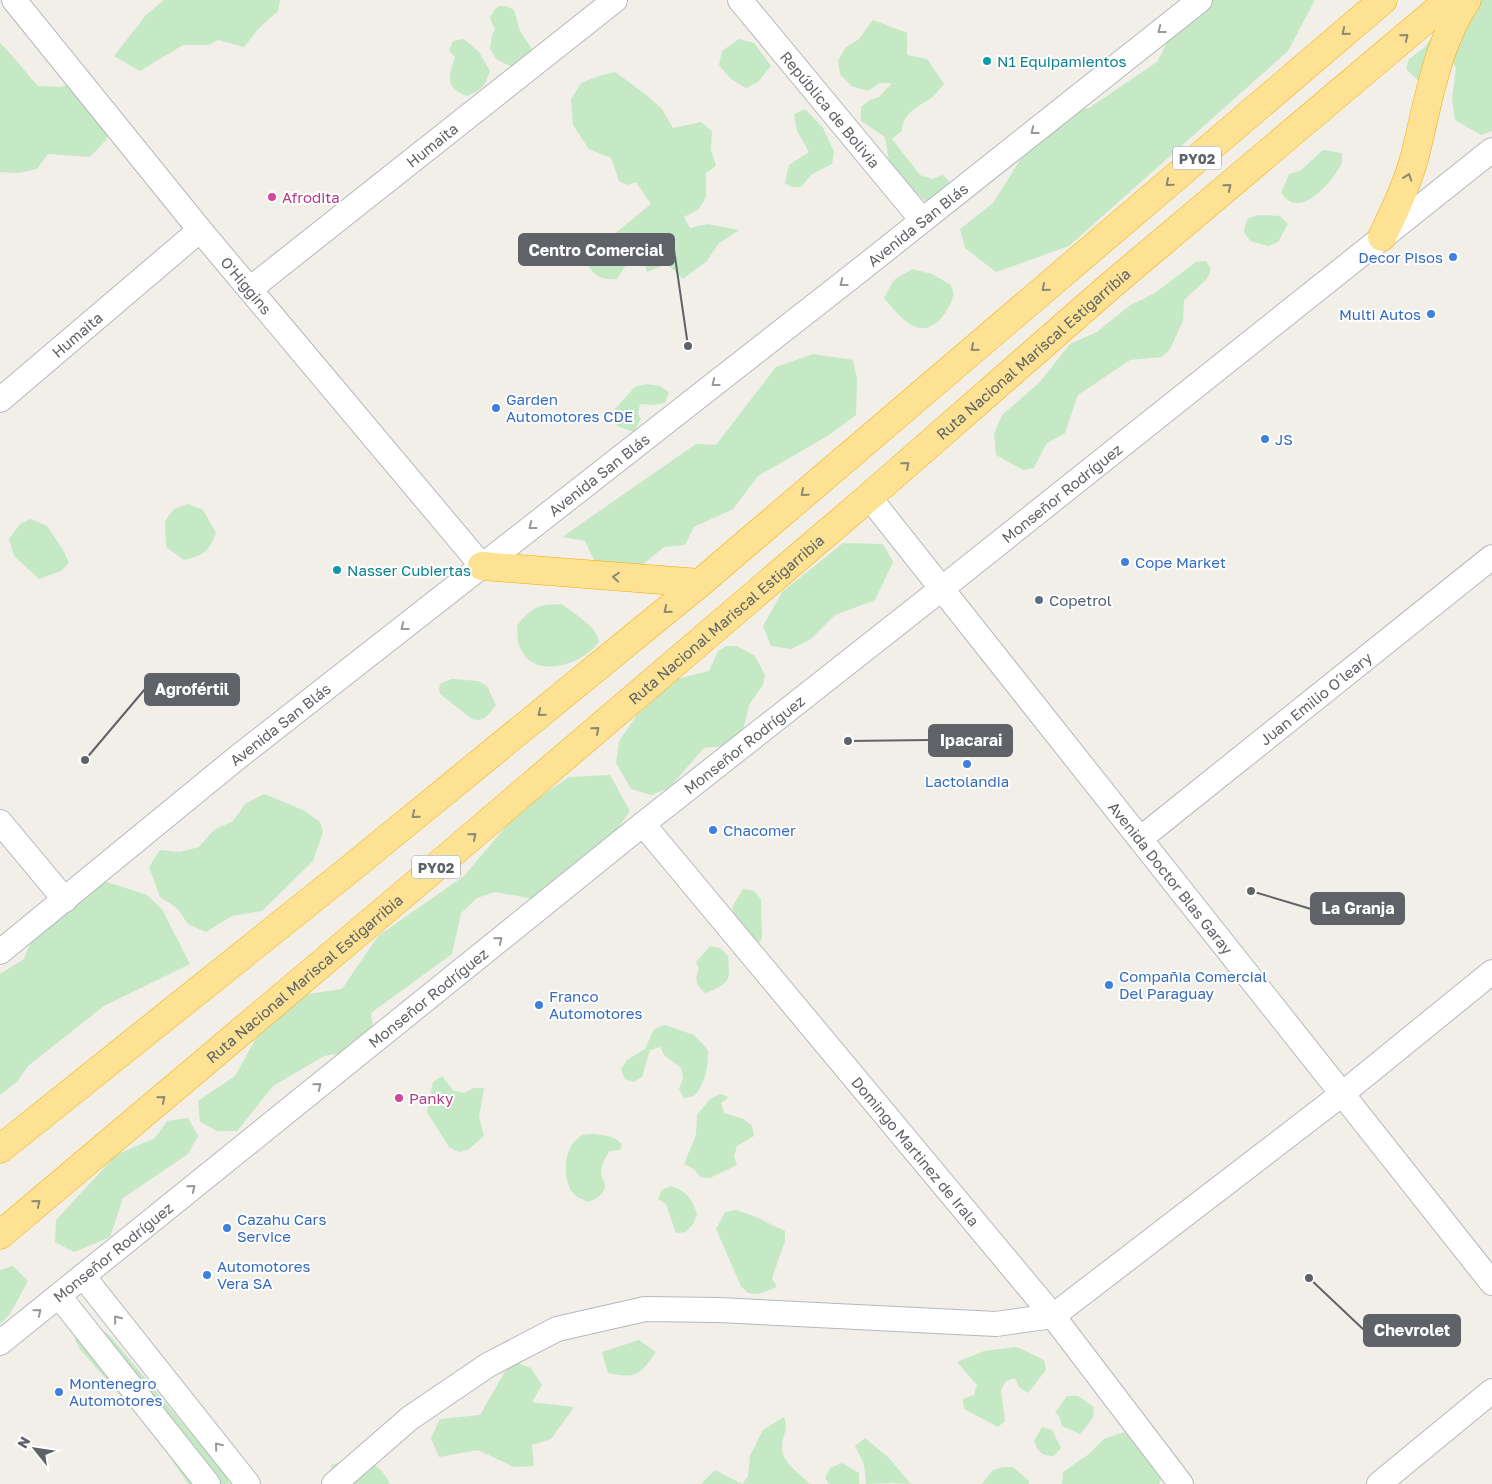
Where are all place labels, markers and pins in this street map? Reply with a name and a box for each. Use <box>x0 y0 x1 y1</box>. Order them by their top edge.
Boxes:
place label: N1 Equipamientos <box>997 52 1127 70</box>
marker: N1 Equipamientos <box>981 55 993 67</box>
place label: Afrodita <box>282 188 340 206</box>
marker: Afrodita <box>266 191 278 203</box>
callout: Centro Comercial <box>519 234 674 265</box>
place label: Decor Pisos <box>1358 248 1443 266</box>
marker: Decor Pisos <box>1447 251 1459 263</box>
place label: Multi Autos <box>1339 305 1421 323</box>
marker: Multi Autos <box>1425 308 1437 320</box>
place label: Garden Automotores CDE <box>506 390 633 425</box>
marker: Garden Automotores CDE <box>490 402 502 414</box>
place label: JS <box>1275 430 1293 448</box>
marker: JS <box>1259 433 1271 445</box>
place label: Cope Market <box>1135 553 1226 571</box>
marker: Cope Market <box>1119 556 1131 568</box>
place label: Nasser Cubiertas <box>347 561 471 579</box>
marker: Nasser Cubiertas <box>331 564 343 576</box>
place label: Copetrol <box>1049 591 1112 609</box>
marker: Copetrol <box>1033 594 1045 606</box>
callout: Agrofértil <box>145 674 239 705</box>
callout: Ipacarai <box>929 725 1012 756</box>
marker: Lactolandia <box>961 758 973 770</box>
place label: Lactolandia <box>925 772 1009 790</box>
place label: Chacomer <box>723 821 796 839</box>
marker: Chacomer <box>707 824 719 836</box>
callout: La Granja <box>1311 893 1404 924</box>
place label: Compañia Comercial Del Paraguay <box>1119 967 1267 1002</box>
marker: Compañia Comercial Del Paraguay <box>1103 979 1115 991</box>
place label: Franco Automotores <box>549 987 643 1022</box>
marker: Franco Automotores <box>533 999 545 1011</box>
place label: Panky <box>409 1089 454 1107</box>
marker: Panky <box>393 1092 405 1104</box>
place label: Cazahu Cars Service <box>237 1210 326 1245</box>
marker: Cazahu Cars Service <box>221 1222 233 1234</box>
place label: Automotores Vera SA <box>217 1257 311 1292</box>
marker: Automotores Vera SA <box>201 1269 213 1281</box>
callout: Chevrolet <box>1364 1315 1460 1346</box>
place label: Montenegro Automotores <box>69 1374 163 1409</box>
marker: Montenegro Automotores <box>53 1386 65 1398</box>

